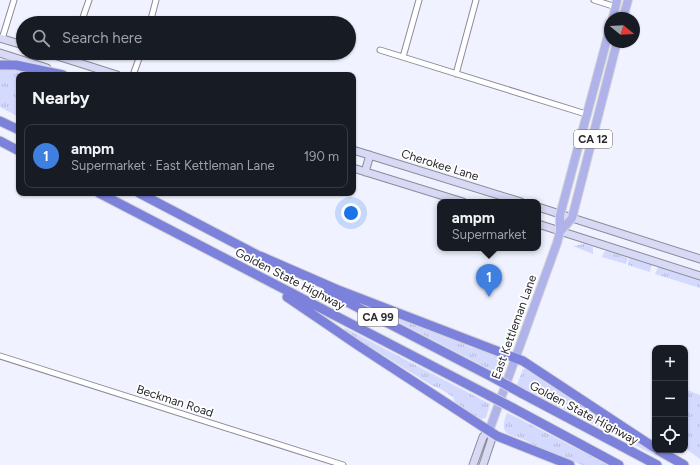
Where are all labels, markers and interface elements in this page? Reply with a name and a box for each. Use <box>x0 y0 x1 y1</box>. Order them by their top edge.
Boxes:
north arrow <box>604 12 640 48</box>
search box <box>16 16 356 60</box>
icon: search <box>30 27 52 49</box>
text: Search here <box>62 29 142 47</box>
text: Nearby <box>32 88 90 108</box>
road number: CA 12 <box>574 130 612 148</box>
text: ampm <box>71 140 114 158</box>
street label: Cherokee Lane <box>400 147 481 184</box>
text: 1 <box>43 149 49 164</box>
text: 190 m <box>304 149 339 164</box>
text: Supermarket · East Kettleman Lane <box>71 158 275 173</box>
popup <box>437 199 541 251</box>
your location <box>341 203 361 223</box>
text: ampm <box>452 209 495 227</box>
text: Supermarket <box>452 227 526 242</box>
street label: Golden State Highway <box>233 245 348 313</box>
pin: 1 <box>476 264 502 297</box>
street label: East Kettleman Lane <box>489 273 540 381</box>
road number: CA 99 <box>358 308 398 326</box>
map controls <box>652 345 688 453</box>
button: + <box>652 345 688 381</box>
street label: Golden State Highway <box>527 378 641 448</box>
button: − <box>652 381 688 417</box>
street label: Beckman Road <box>135 382 215 420</box>
button: locate <box>652 417 688 453</box>

